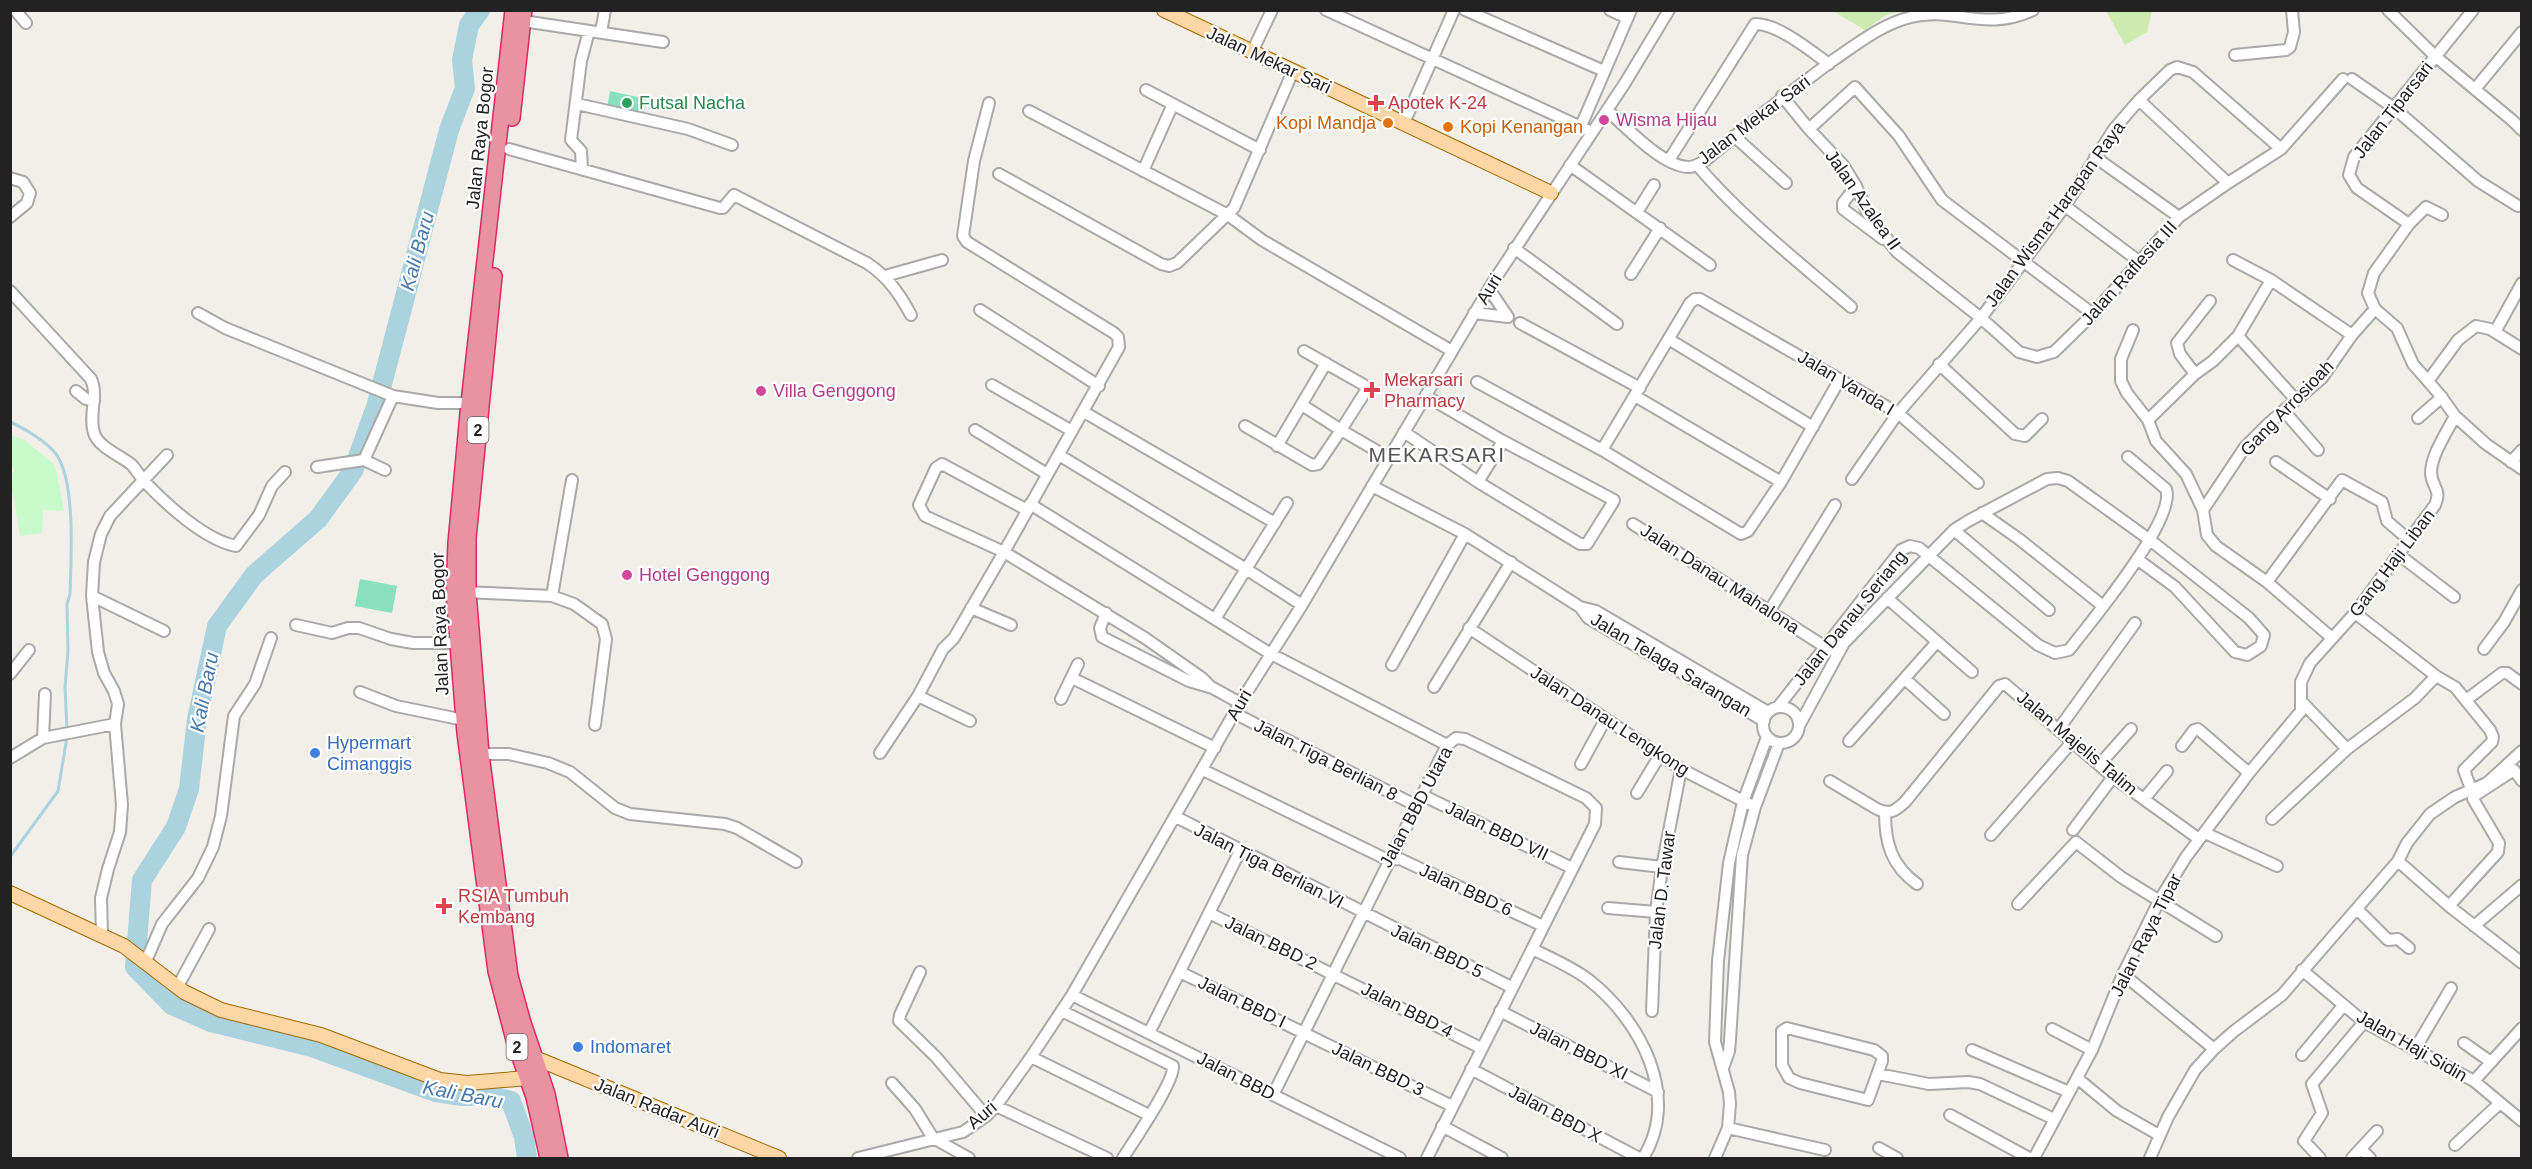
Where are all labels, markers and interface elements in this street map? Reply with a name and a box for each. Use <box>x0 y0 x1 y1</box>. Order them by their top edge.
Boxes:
street label: Jalan Mekar Sari <box>1204 22 1334 98</box>
street label: Jalan Tiparsari <box>2349 58 2437 162</box>
street label: Jalan Raya Bogor <box>463 66 497 210</box>
street label: Jalan Mekar Sari <box>1694 71 1814 169</box>
place label: Futsal Nacha <box>639 93 746 113</box>
place label: Apotek K-24 <box>1388 93 1487 113</box>
marker: Futsal Nacha <box>620 96 634 110</box>
marker: Apotek K-24 <box>1369 96 1383 110</box>
place label: Wisma Hijau <box>1616 110 1717 130</box>
place label: Kopi Mandja <box>1276 113 1377 133</box>
marker: Wisma Hijau <box>1597 113 1611 127</box>
marker: Kopi Mandja <box>1381 116 1395 130</box>
place label: Kopi Kenangan <box>1460 117 1583 137</box>
street label: Jalan Wisma Harapan Raya <box>1981 117 2130 311</box>
marker: Kopi Kenangan <box>1441 120 1455 134</box>
street label: Jalan Azalea II <box>1821 146 1905 254</box>
water label: Kali Baru <box>396 209 438 293</box>
street label: Jalan Raflesia III <box>2077 217 2181 329</box>
street label: Auri <box>1472 270 1506 308</box>
street label: Jalan Vanda I <box>1794 346 1898 420</box>
street label: Gang Arrosioah <box>2236 356 2338 460</box>
place label: Mekarsari Pharmacy <box>1384 370 1465 411</box>
place label: Villa Genggong <box>773 381 896 401</box>
marker: Mekarsari Pharmacy <box>1365 383 1379 397</box>
marker: Villa Genggong <box>754 384 768 398</box>
road number: 2 <box>468 417 488 443</box>
district label: MEKARSARI <box>1368 443 1506 466</box>
street label: Gang Haji Liban <box>2345 505 2439 621</box>
street label: Jalan Danau Mahalona <box>1637 520 1804 638</box>
street label: Jalan Danau Seriang <box>1789 546 1911 690</box>
street label: Jalan Raya Bogor <box>428 552 452 696</box>
place label: Hotel Genggong <box>639 565 770 585</box>
marker: Hotel Genggong <box>620 568 634 582</box>
street label: Jalan Telaga Sarangan <box>1587 609 1755 721</box>
water label: Kali Baru <box>185 650 223 734</box>
street label: Jalan Danau Lengkong <box>1527 662 1693 780</box>
street label: Auri <box>1222 686 1256 724</box>
street label: Jalan Majelis Talim <box>2013 687 2141 799</box>
street label: Jalan Tiga Berlian 8 <box>1251 715 1401 805</box>
place label: Hypermart Cimanggis <box>327 733 412 774</box>
street label: Jalan BBD Utara <box>1376 742 1457 871</box>
marker: Hypermart Cimanggis <box>308 746 322 760</box>
street label: Jalan BBD VII <box>1442 797 1552 865</box>
street label: Jalan Tiga Berlian VI <box>1191 820 1347 912</box>
street label: Jalan D. Tawar <box>1645 830 1679 950</box>
street label: Jalan BBD 6 <box>1416 860 1516 920</box>
street label: Jalan Raya Tipar <box>2106 870 2186 1000</box>
place label: RSIA Tumbuh Kembang <box>458 886 569 927</box>
marker: RSIA Tumbuh Kembang <box>435 897 453 915</box>
street label: Jalan BBD 2 <box>1222 912 1320 974</box>
street label: Jalan BBD 5 <box>1388 920 1486 982</box>
street label: Jalan BBD I <box>1195 972 1289 1032</box>
street label: Jalan BBD 4 <box>1358 978 1456 1042</box>
street label: Jalan Haji Sidin <box>2353 1006 2471 1086</box>
street label: Jalan BBD XI <box>1527 1018 1631 1084</box>
road number: 2 <box>506 1034 528 1060</box>
place label: Indomaret <box>590 1037 671 1057</box>
street label: Jalan BBD 3 <box>1329 1038 1427 1100</box>
marker: Indomaret <box>571 1040 585 1054</box>
street label: Jalan BBD <box>1194 1048 1278 1104</box>
street label: Jalan Radar Auri <box>592 1074 722 1142</box>
water label: Kali Baru <box>421 1075 505 1113</box>
street label: Jalan BBD X <box>1505 1081 1605 1147</box>
street label: Auri <box>963 1097 1001 1133</box>

